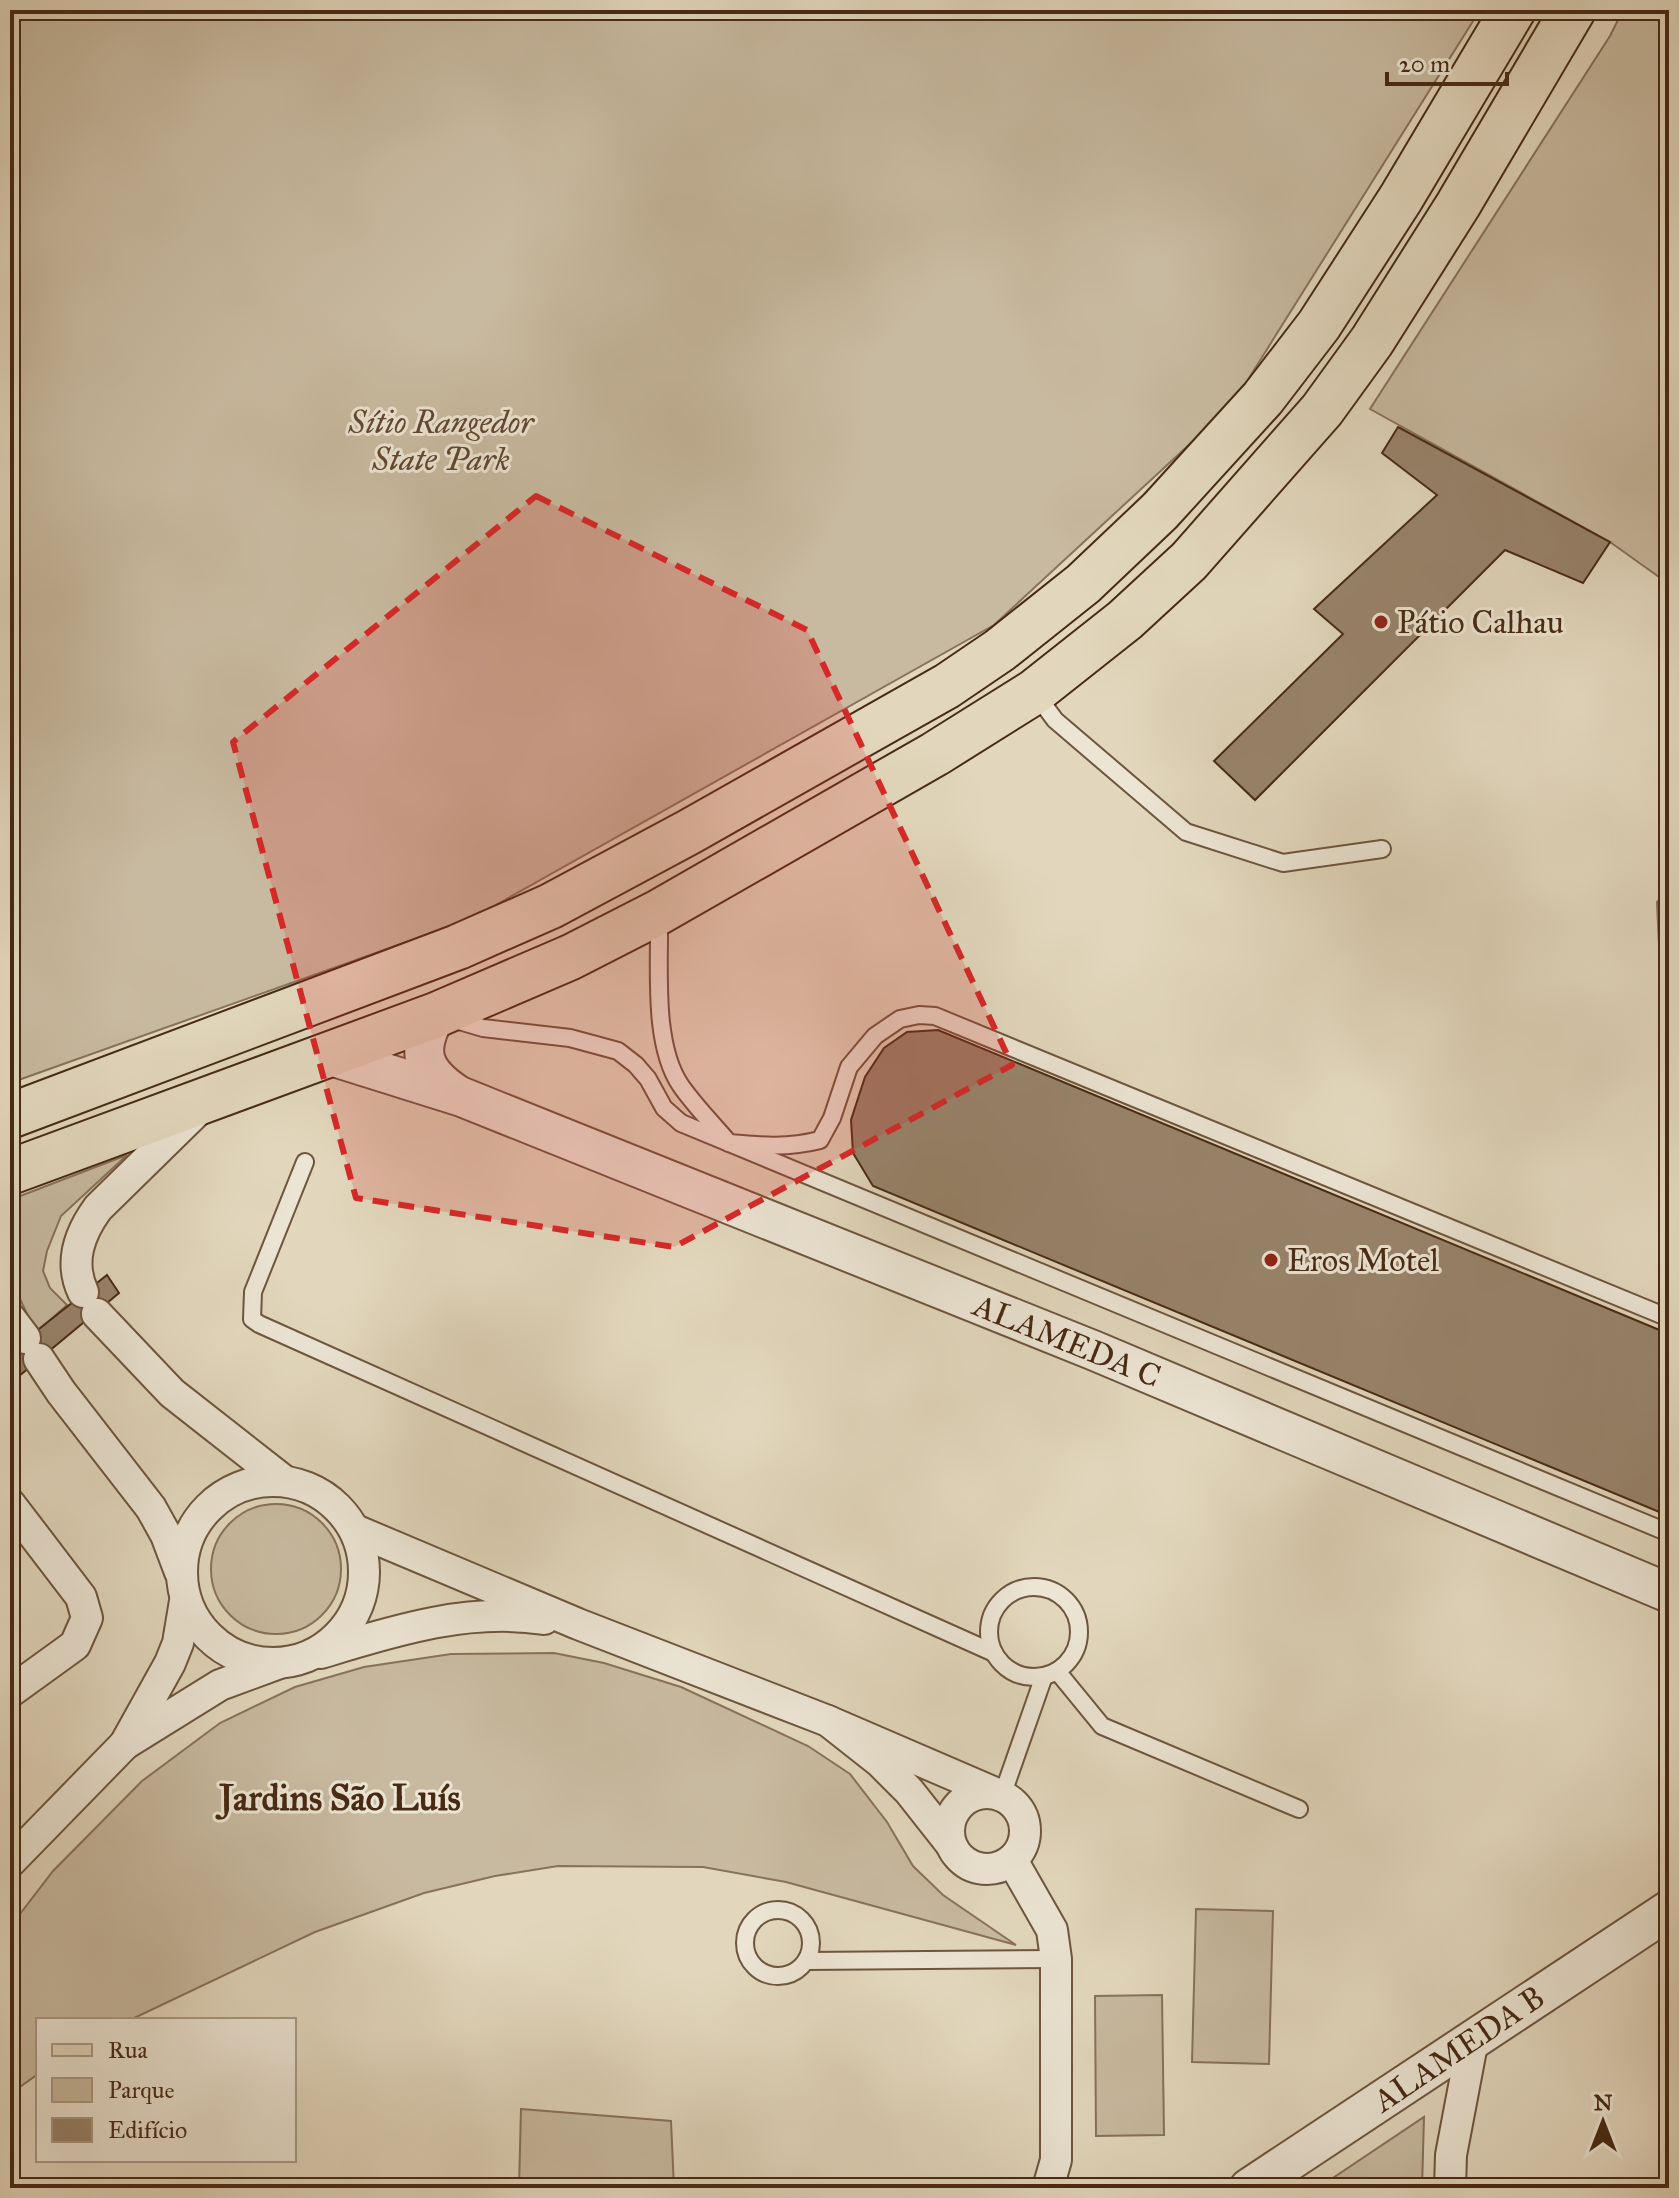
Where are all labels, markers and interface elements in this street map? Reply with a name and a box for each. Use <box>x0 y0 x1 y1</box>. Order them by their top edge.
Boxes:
scale bar <box>1387 36 1507 86</box>
text: 20 m <box>1399 49 1450 79</box>
park label: Sítio Rangedor State Park <box>347 403 535 479</box>
place label: Pátio Calhau <box>1397 603 1564 642</box>
marker: Pátio Calhau <box>1372 613 1390 631</box>
place label: Eros Motel <box>1287 1241 1439 1280</box>
marker: Eros Motel <box>1262 1251 1280 1269</box>
street label: ALAMEDA C <box>966 1285 1166 1396</box>
district label: Jardins São Luís <box>215 1776 461 1820</box>
street label: ALAMEDA B <box>1364 1978 1552 2122</box>
legend <box>36 2018 296 2162</box>
text: Rua <box>108 2035 148 2065</box>
text: Parque <box>108 2075 175 2105</box>
north arrow <box>1563 2082 1643 2162</box>
text: N <box>1594 2089 1613 2116</box>
text: Edifício <box>108 2115 187 2145</box>

